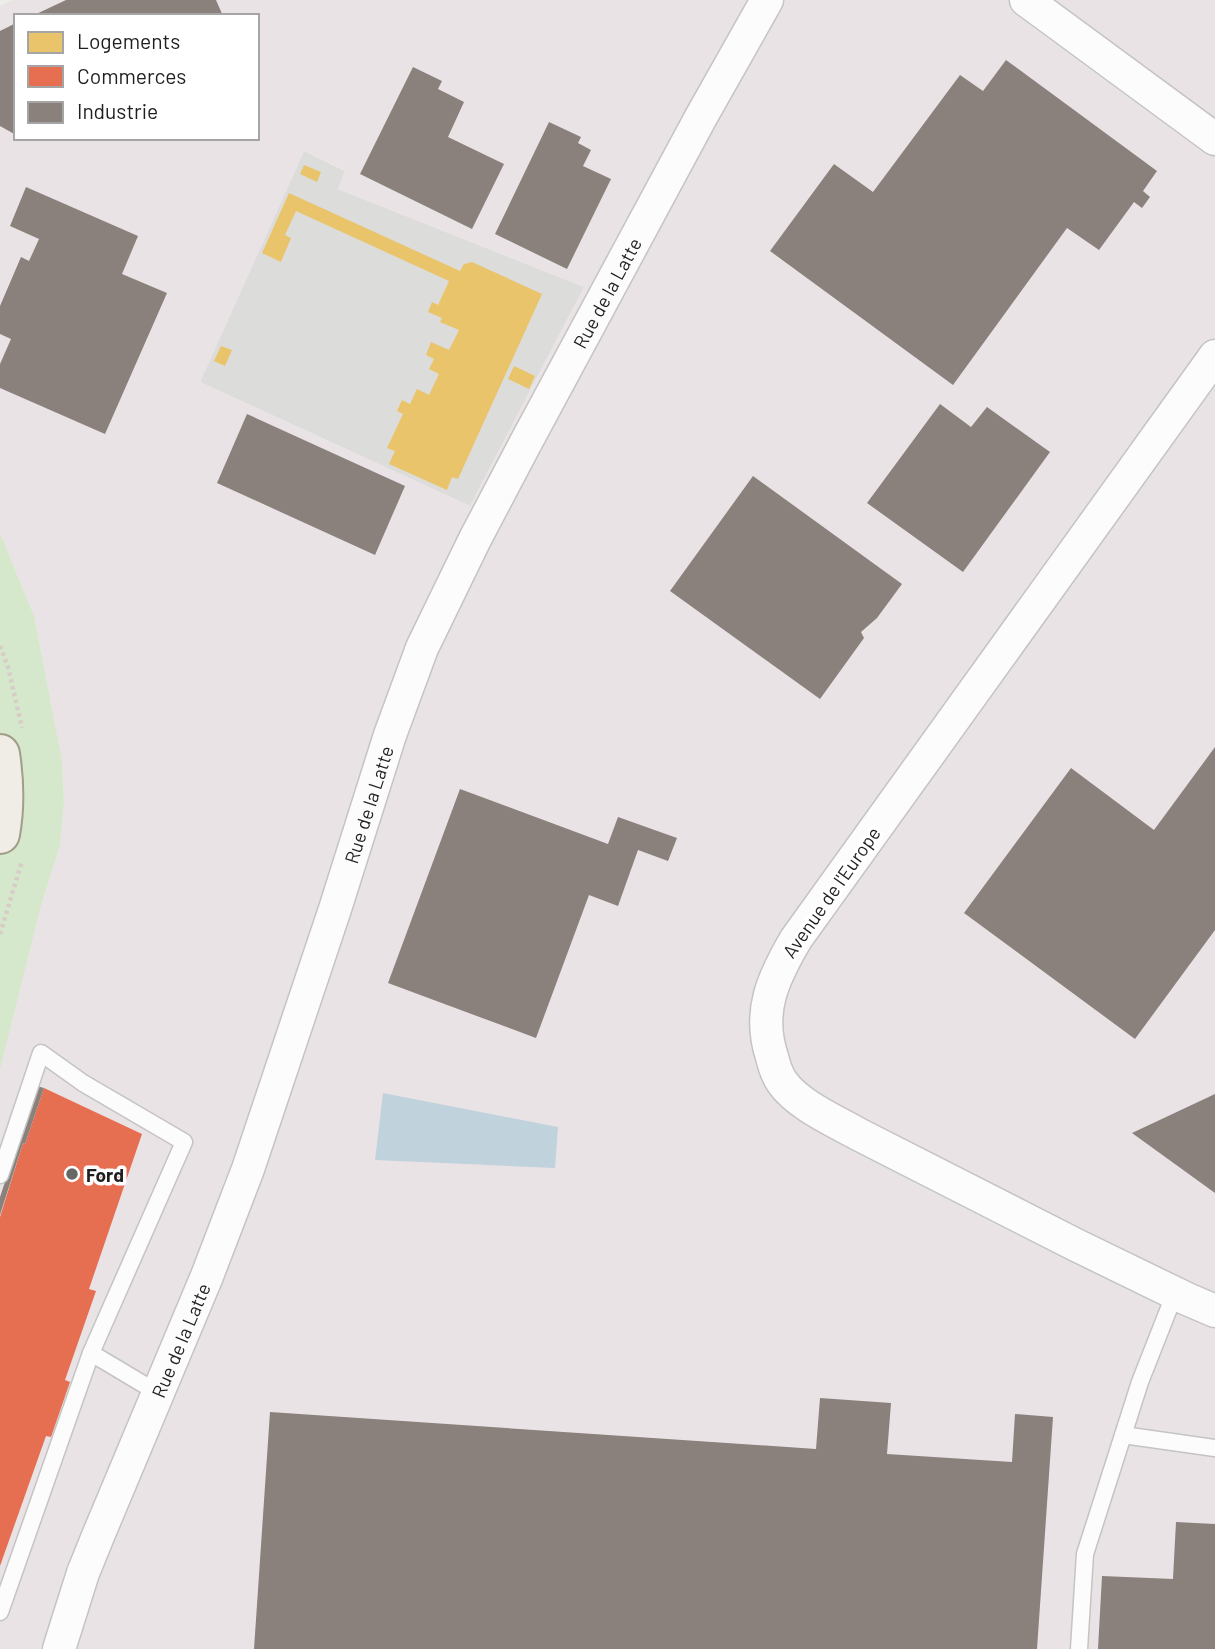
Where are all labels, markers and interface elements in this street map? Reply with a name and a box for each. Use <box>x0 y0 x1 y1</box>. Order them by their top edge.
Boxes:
legend <box>14 14 259 140</box>
text: Logements <box>77 28 180 53</box>
text: Commerces <box>77 63 186 88</box>
text: Industrie <box>77 98 158 123</box>
street label: Rue de la Latte <box>567 233 646 352</box>
street label: Rue de la Latte <box>339 743 397 866</box>
street label: Avenue de l'Europe <box>777 822 885 962</box>
place label: Ford <box>86 1163 124 1186</box>
marker: Ford <box>64 1166 80 1182</box>
street label: Rue de la Latte <box>146 1279 214 1401</box>

